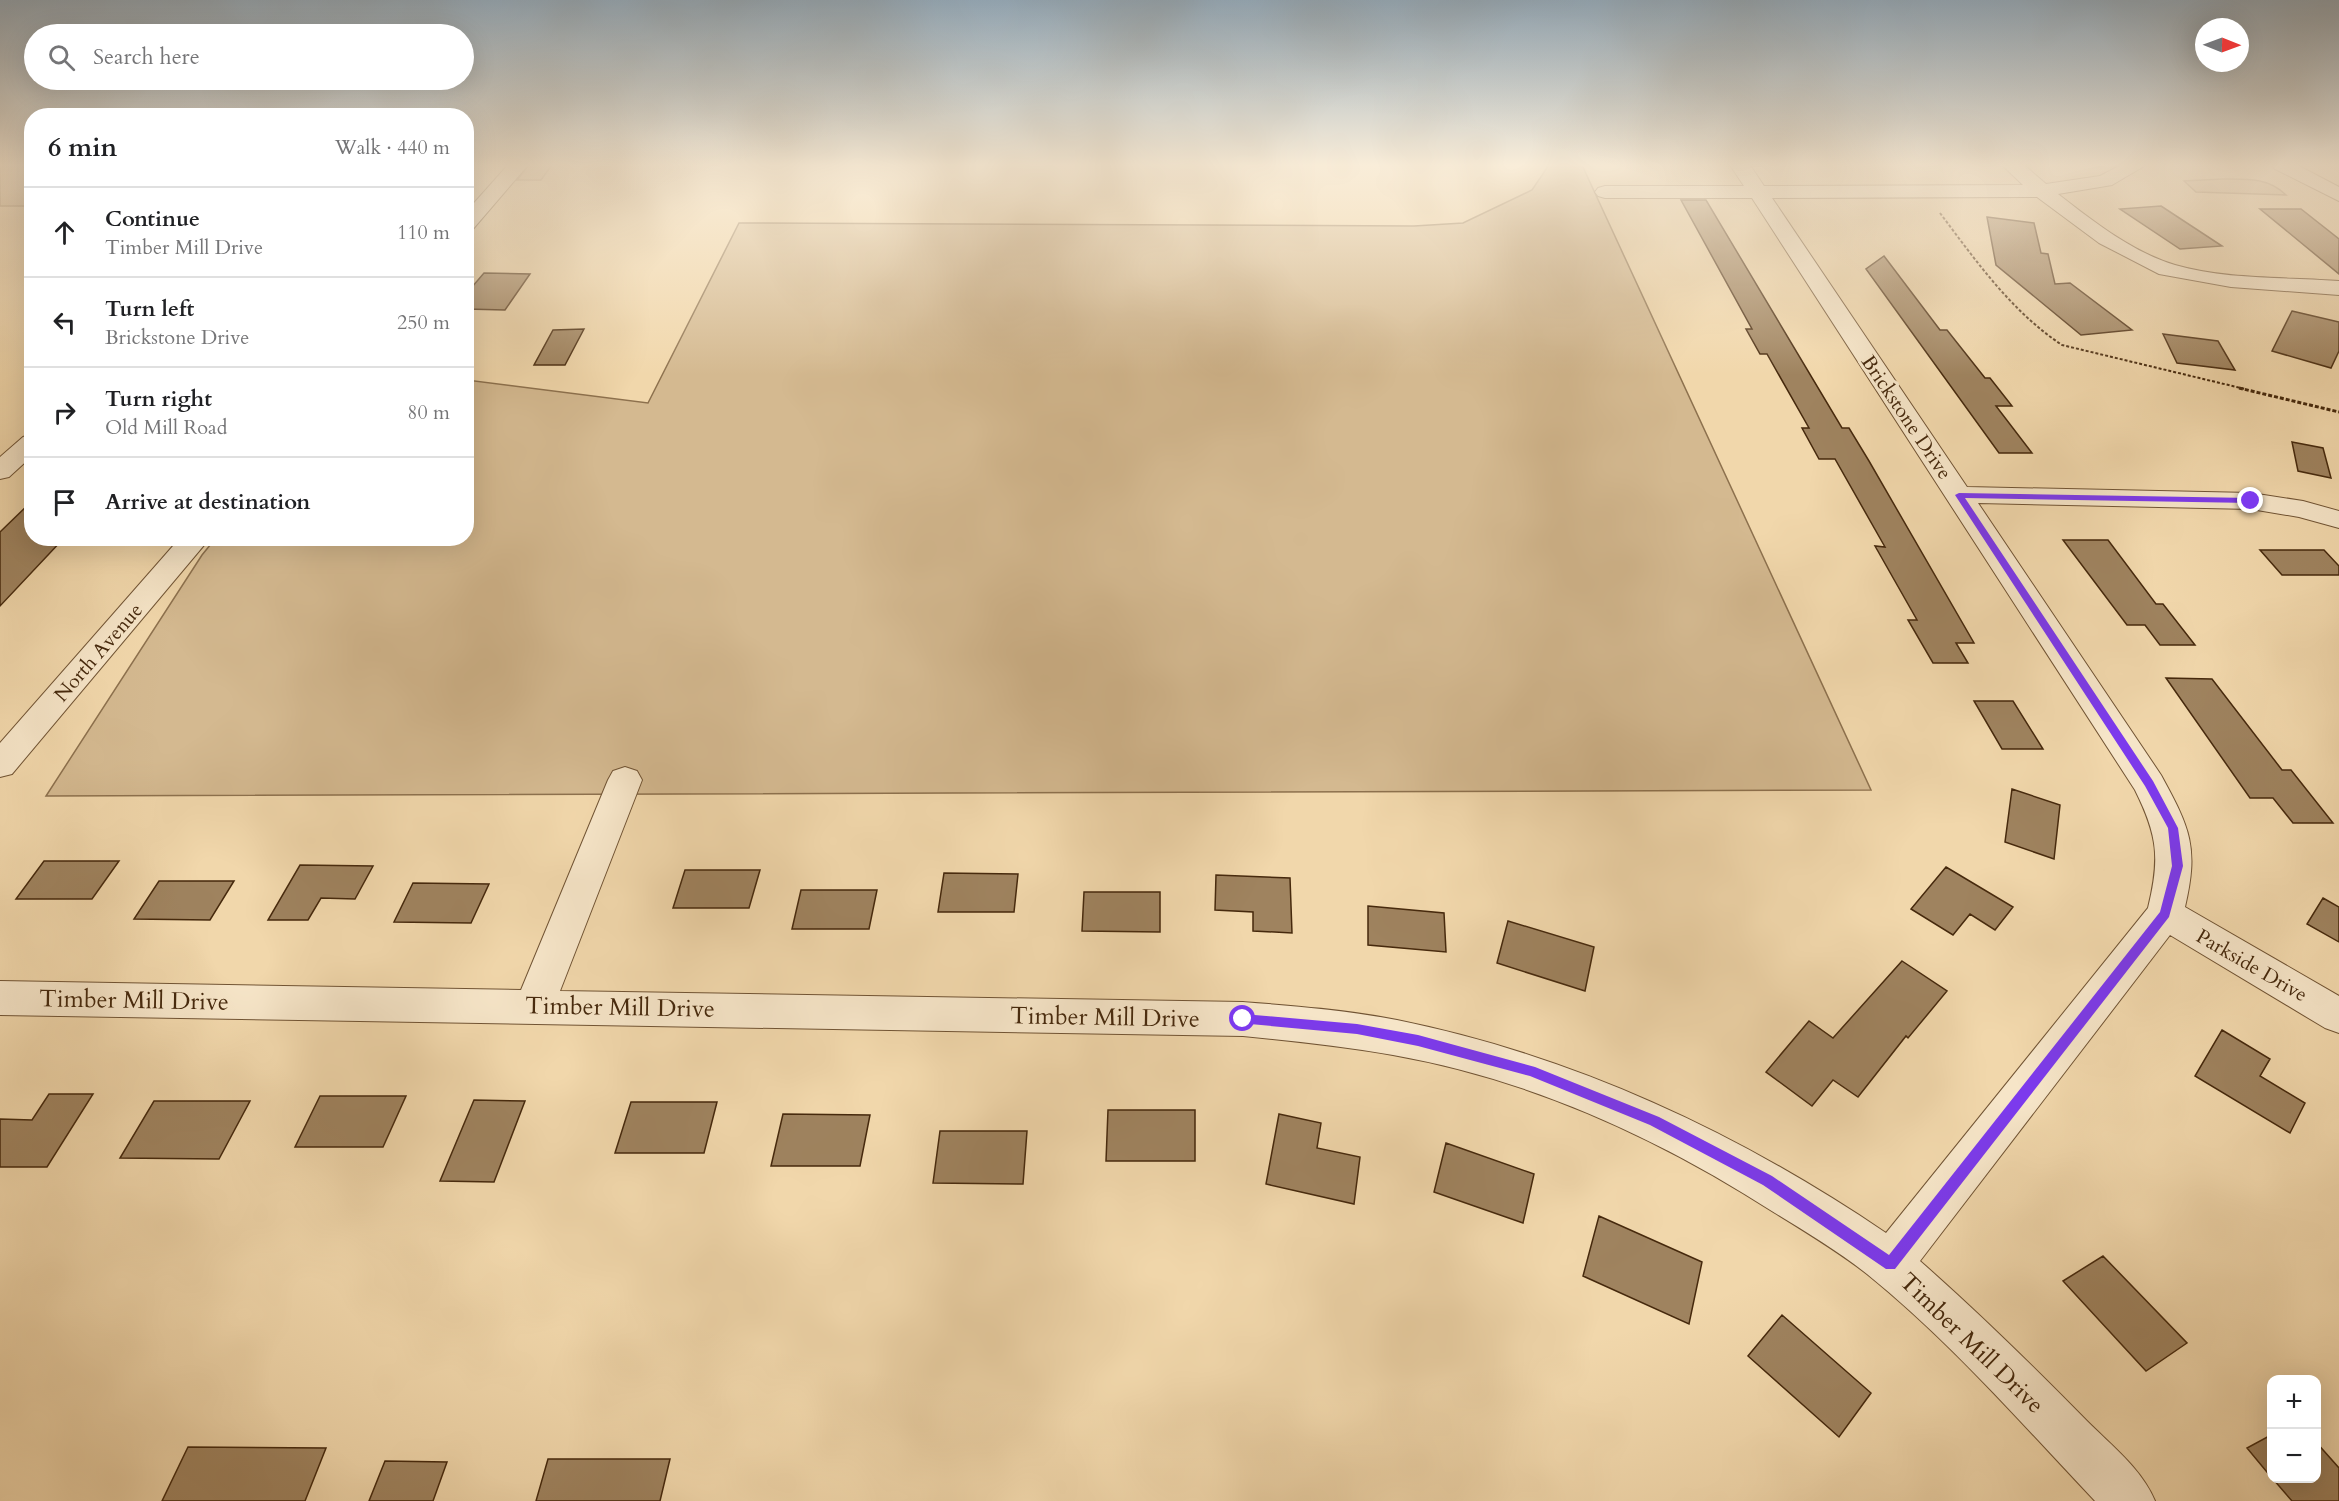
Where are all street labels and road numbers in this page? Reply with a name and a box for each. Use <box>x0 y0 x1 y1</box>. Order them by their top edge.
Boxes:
street label: Brickstone Drive <box>1855 350 1958 485</box>
street label: North Avenue <box>48 597 149 707</box>
street label: Parkside Drive <box>2191 923 2312 1008</box>
street label: Timber Mill Drive <box>39 982 229 1019</box>
street label: Timber Mill Drive <box>525 989 715 1026</box>
street label: Timber Mill Drive <box>1010 999 1200 1036</box>
street label: Timber Mill Drive <box>1892 1266 2051 1421</box>

